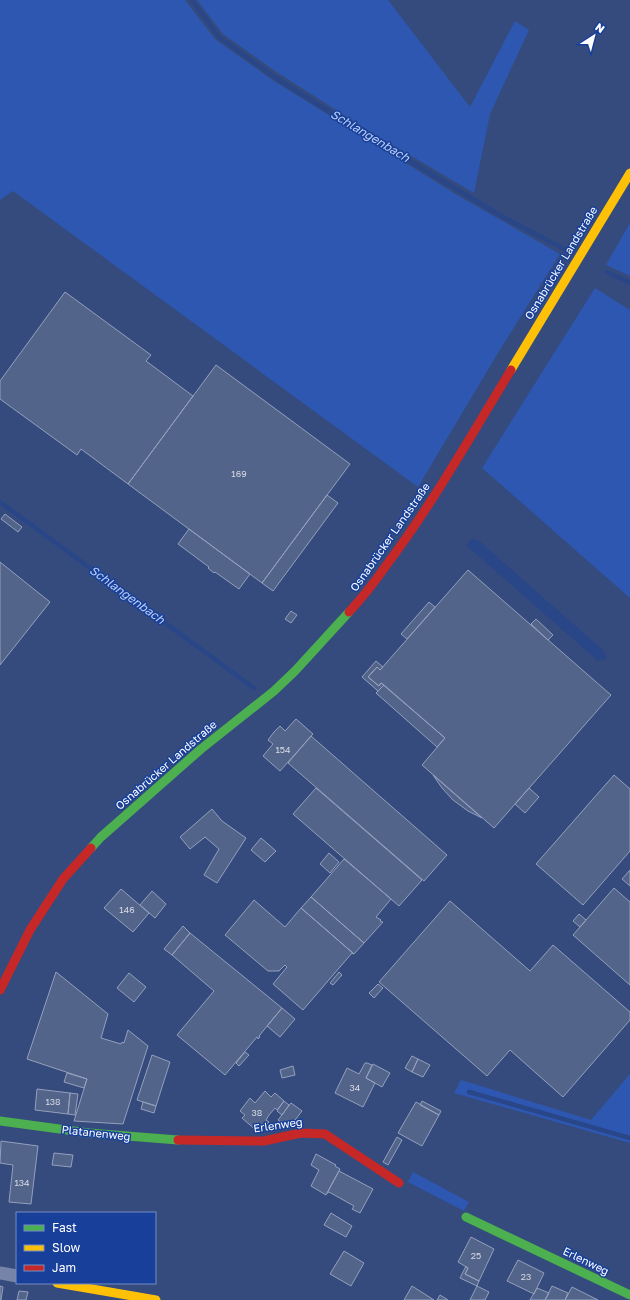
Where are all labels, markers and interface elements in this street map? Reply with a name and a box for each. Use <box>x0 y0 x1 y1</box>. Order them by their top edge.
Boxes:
north arrow <box>574 16 614 56</box>
text: N <box>593 20 607 35</box>
water label: Schlangenbach <box>328 106 413 165</box>
street label: Osnabrücker Landstraße <box>522 204 600 322</box>
house number: 169 <box>231 468 247 479</box>
street label: Osnabrücker Landstraße <box>347 480 432 594</box>
water label: Schlangenbach <box>87 562 168 627</box>
street label: Osnabrücker Landstraße <box>113 717 219 812</box>
house number: 154 <box>275 744 291 755</box>
house number: 146 <box>119 904 135 915</box>
house number: 34 <box>350 1082 361 1093</box>
house number: 138 <box>45 1096 61 1107</box>
house number: 38 <box>252 1107 262 1118</box>
street label: Erlenweg <box>253 1115 303 1134</box>
street label: Platanenweg <box>61 1122 131 1143</box>
house number: 134 <box>14 1177 30 1188</box>
legend <box>16 1212 156 1284</box>
text: Fast <box>52 1220 77 1235</box>
text: Slow <box>52 1240 80 1255</box>
street label: Erlenweg <box>561 1244 611 1277</box>
house number: 25 <box>471 1250 481 1261</box>
text: Jam <box>52 1260 76 1275</box>
house number: 23 <box>521 1271 531 1282</box>

